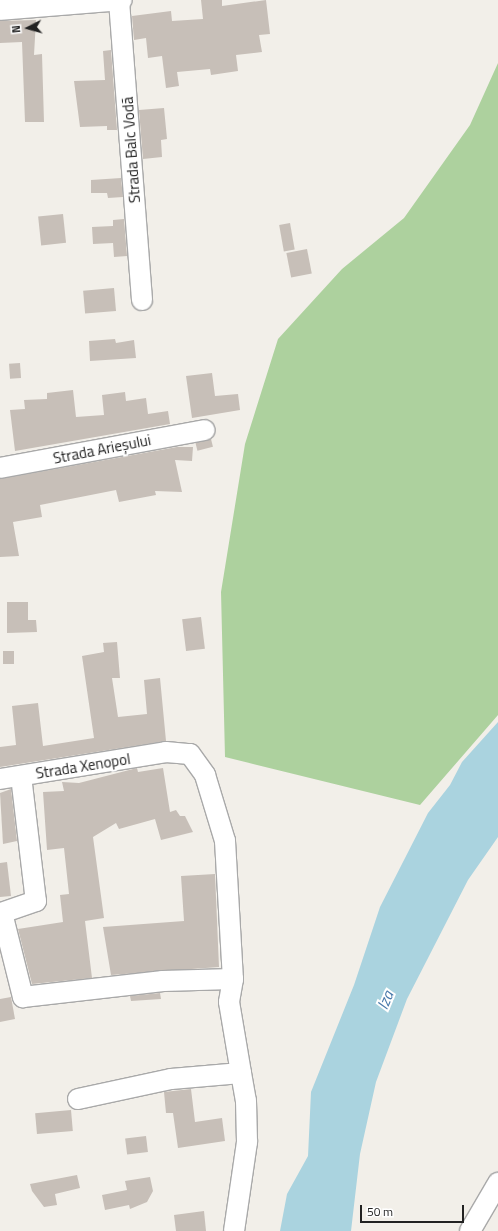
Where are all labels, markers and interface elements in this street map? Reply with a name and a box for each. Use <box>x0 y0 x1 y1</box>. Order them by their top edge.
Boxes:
north arrow <box>8 8 48 48</box>
text: N <box>8 25 24 34</box>
street label: Strada Balc Vodă <box>118 96 144 204</box>
street label: Strada Arieșului <box>52 431 152 467</box>
street label: Strada Xenopol <box>34 750 132 782</box>
water label: Iza <box>373 988 397 1012</box>
scale bar <box>362 1197 466 1223</box>
text: 50 m <box>367 1202 393 1221</box>

